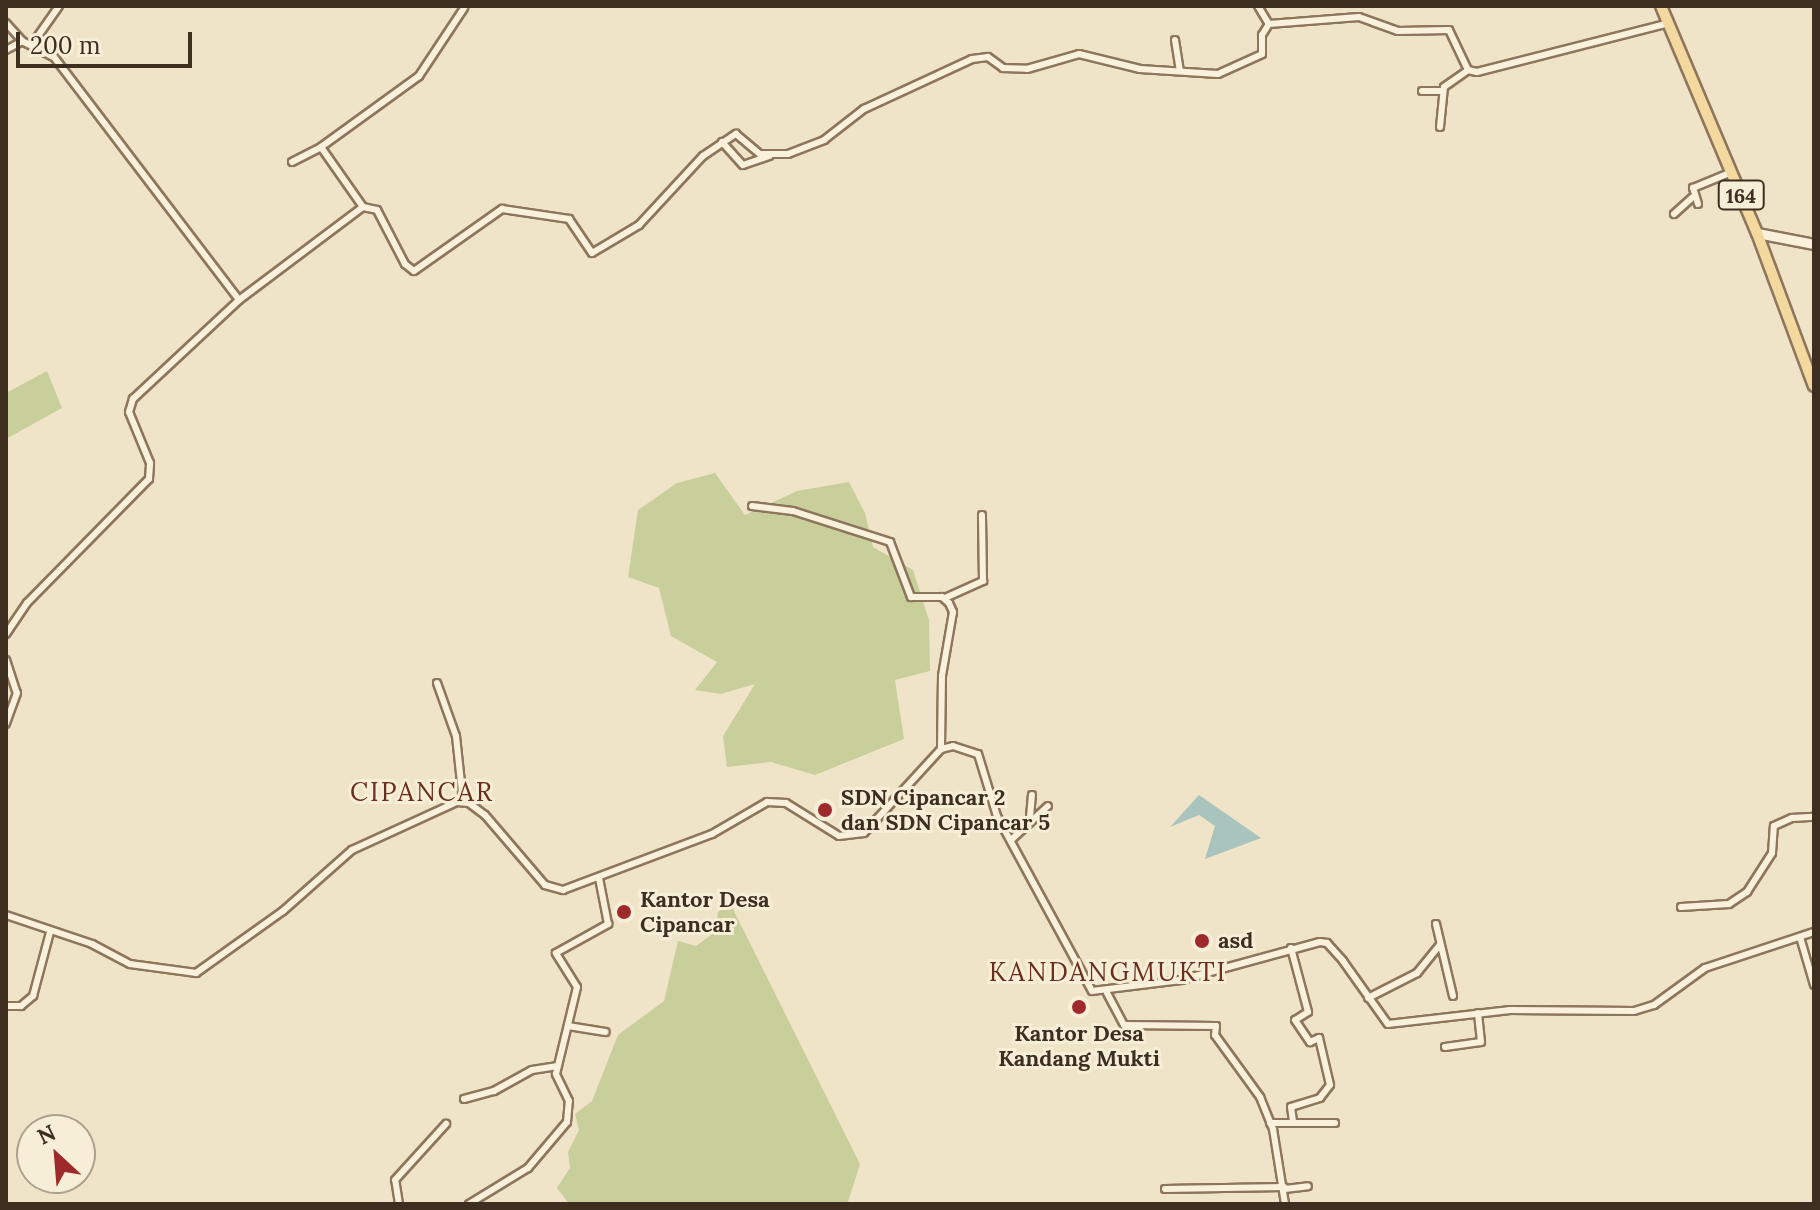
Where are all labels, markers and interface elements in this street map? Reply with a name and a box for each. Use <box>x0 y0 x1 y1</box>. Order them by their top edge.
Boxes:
scale bar <box>20 16 196 66</box>
text: 200 m <box>30 30 100 61</box>
road number: 164 <box>1717 179 1765 211</box>
district label: CIPANCAR <box>350 776 494 808</box>
place label: SDN Cipancar 2 dan SDN Cipancar 5 <box>841 784 1050 836</box>
marker: SDN Cipancar 2 dan SDN Cipancar 5 <box>816 801 834 819</box>
place label: Kantor Desa Cipancar <box>640 886 770 938</box>
marker: Kantor Desa Cipancar <box>615 903 633 921</box>
place label: asd <box>1218 928 1253 954</box>
marker: asd <box>1193 932 1211 950</box>
district label: KANDANGMUKTI <box>989 956 1227 988</box>
marker: Kantor Desa Kandang Mukti <box>1070 998 1088 1016</box>
place label: Kantor Desa Kandang Mukti <box>998 1020 1160 1072</box>
north arrow <box>16 1114 96 1194</box>
text: N <box>33 1118 60 1151</box>

